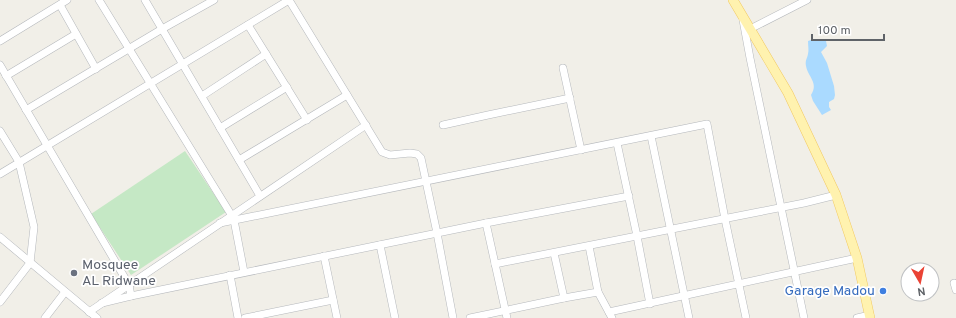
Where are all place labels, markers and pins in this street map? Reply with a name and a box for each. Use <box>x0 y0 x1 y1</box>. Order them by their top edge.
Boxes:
place label: Mosquee AL Ridwane <box>82 257 156 290</box>
marker: Mosquee AL Ridwane <box>69 268 79 278</box>
place label: Garage Madou <box>784 283 875 300</box>
marker: Garage Madou <box>878 286 888 296</box>

